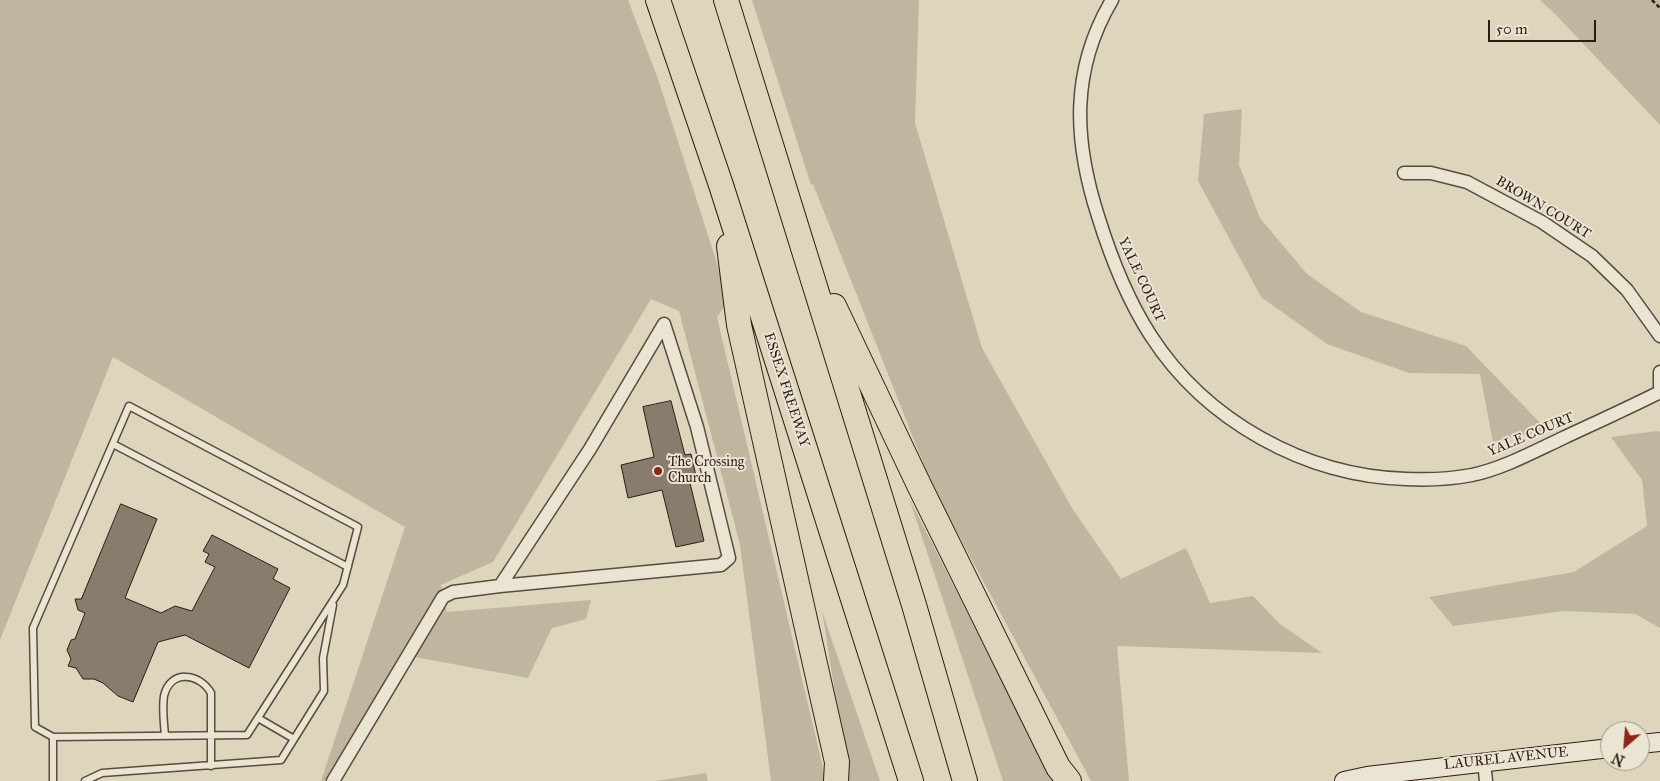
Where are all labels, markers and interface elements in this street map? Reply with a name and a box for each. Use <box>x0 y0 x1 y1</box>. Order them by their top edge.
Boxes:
scale bar <box>1490 10 1598 42</box>
text: 50 m <box>1496 20 1528 38</box>
street label: BROWN COURT <box>1493 173 1593 243</box>
street label: YALE COURT <box>1114 235 1168 325</box>
street label: ESSEX FREEWAY <box>760 331 812 449</box>
street label: YALE COURT <box>1485 409 1577 461</box>
place label: The Crossing Church <box>668 455 744 488</box>
marker: The Crossing Church <box>652 465 664 477</box>
north arrow <box>1600 721 1650 771</box>
street label: LAUREL AVENUE <box>1443 744 1569 774</box>
text: N <box>1609 749 1628 769</box>

